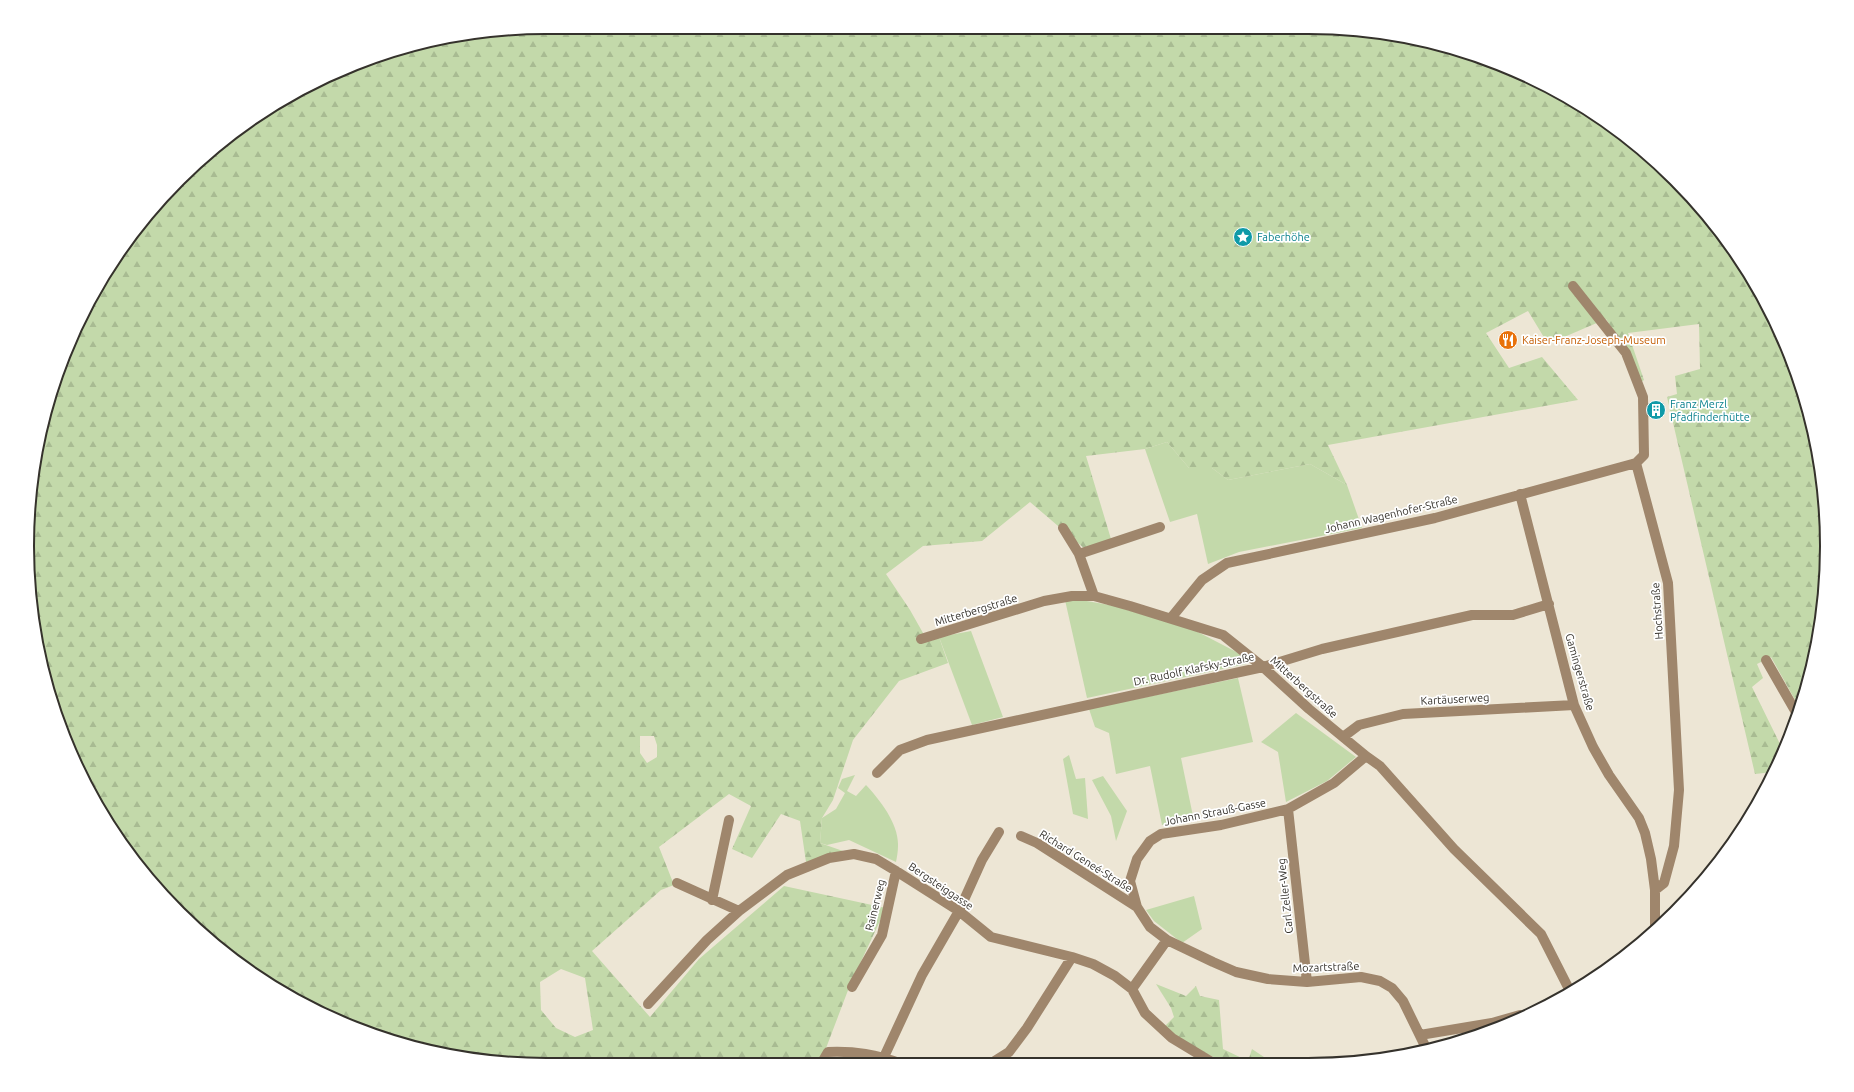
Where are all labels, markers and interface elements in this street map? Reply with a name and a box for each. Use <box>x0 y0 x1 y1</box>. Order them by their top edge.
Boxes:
place icon: Faberhöhe <box>1232 226 1254 248</box>
place label: Faberhöhe <box>1257 231 1310 243</box>
restaurant icon: Kaiser-Franz-Joseph-Museum <box>1497 329 1519 351</box>
place label: Kaiser-Franz-Joseph-Museum <box>1522 334 1666 346</box>
place label: Franz Merzl Pfadfinderhütte <box>1670 398 1750 423</box>
building icon: Franz Merzl Pfadfinderhütte <box>1645 399 1667 421</box>
street label: Johann Wagenhofer-Straße <box>1323 493 1459 535</box>
street label: Hochstraße <box>1649 582 1665 640</box>
street label: Mitterbergstraße <box>933 592 1019 628</box>
street label: Gamingerstraße <box>1563 632 1597 712</box>
street label: Dr. Rudolf Klafsky-Straße <box>1133 650 1255 688</box>
street label: Mitterbergstraße <box>1268 654 1340 720</box>
street label: Kartäuserweg <box>1420 691 1490 707</box>
street label: Johann Strauß-Gasse <box>1163 796 1267 828</box>
street label: Richard Geneé-Straße <box>1037 827 1135 895</box>
street label: Carl Zeller-Weg <box>1275 858 1295 934</box>
street label: Bergsteiggasse <box>906 860 976 912</box>
street label: Rainerweg <box>863 878 887 932</box>
street label: Mozartstraße <box>1292 960 1360 974</box>

